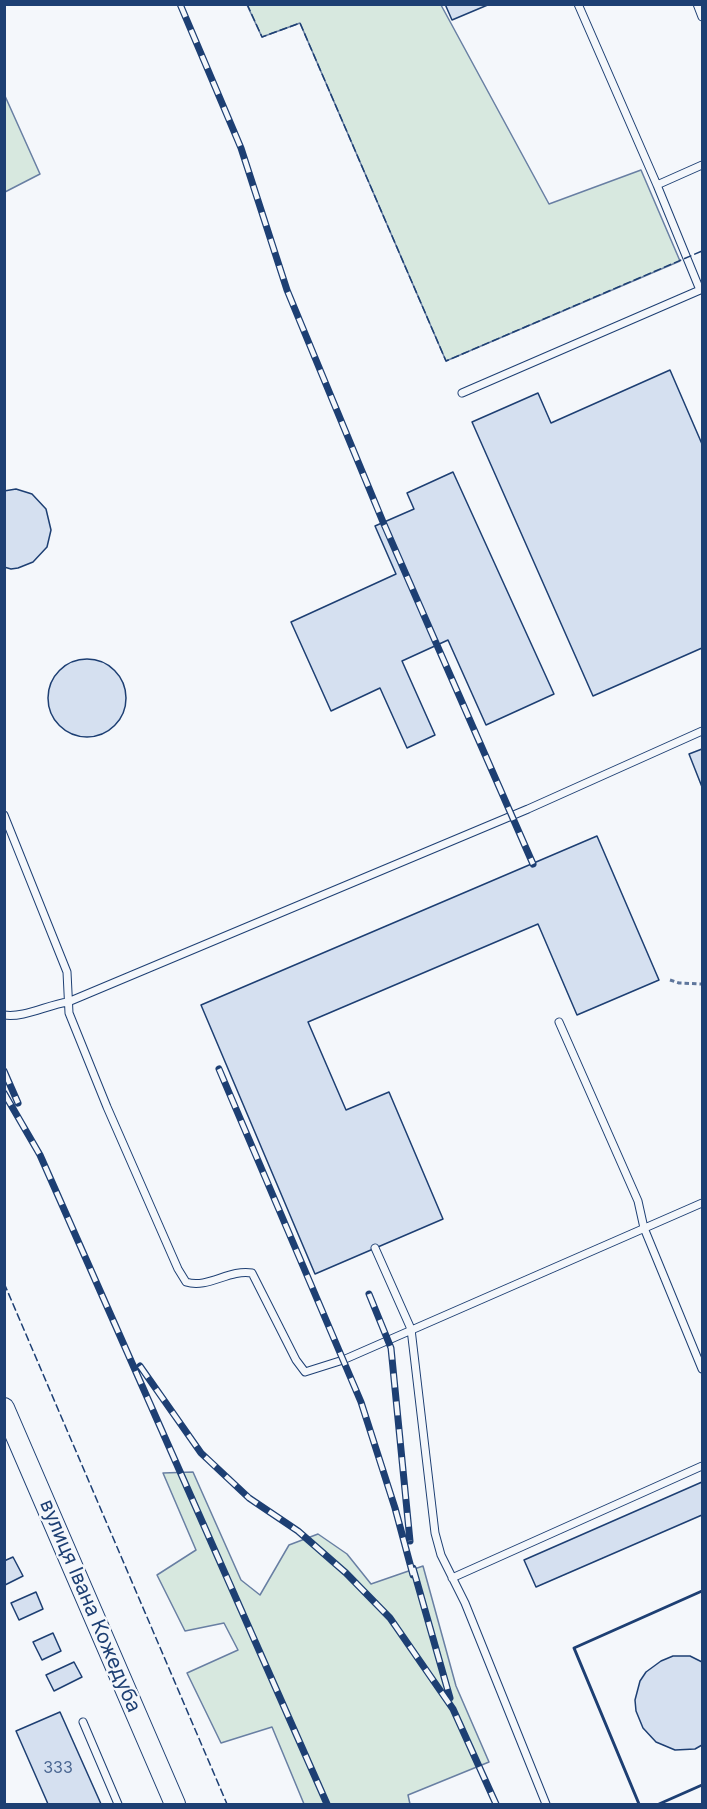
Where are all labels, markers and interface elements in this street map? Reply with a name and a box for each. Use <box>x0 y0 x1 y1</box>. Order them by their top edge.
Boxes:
street label: вулиця Івана Кожедуба <box>34 1496 146 1716</box>
house number: 333 <box>43 1758 73 1778</box>

